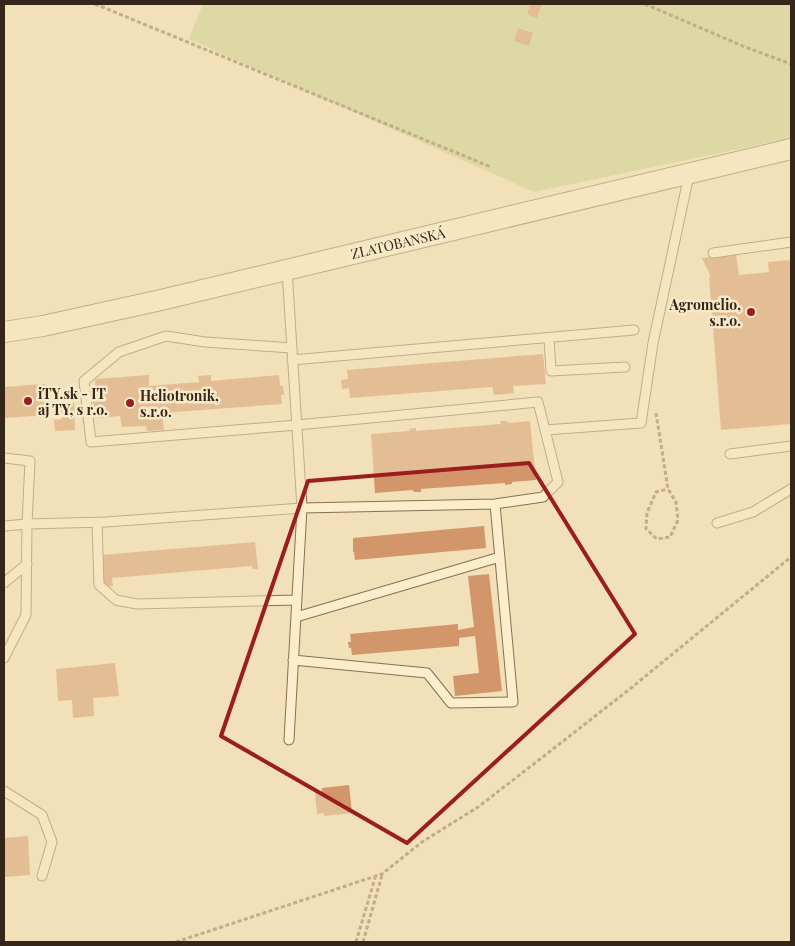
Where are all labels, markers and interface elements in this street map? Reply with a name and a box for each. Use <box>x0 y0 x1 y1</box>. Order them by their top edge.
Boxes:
street label: ZLATOBANSKÁ <box>349 223 447 263</box>
place label: Agromelio, s.r.o. <box>668 295 741 330</box>
marker: Agromelio, s.r.o. <box>745 306 757 318</box>
place label: iTY.sk - IT aj TY, s r.o. <box>38 384 108 419</box>
place label: Heliotronik, s.r.o. <box>140 386 219 421</box>
marker: iTY.sk - IT aj TY, s r.o. <box>22 395 34 407</box>
marker: Heliotronik, s.r.o. <box>124 397 136 409</box>

